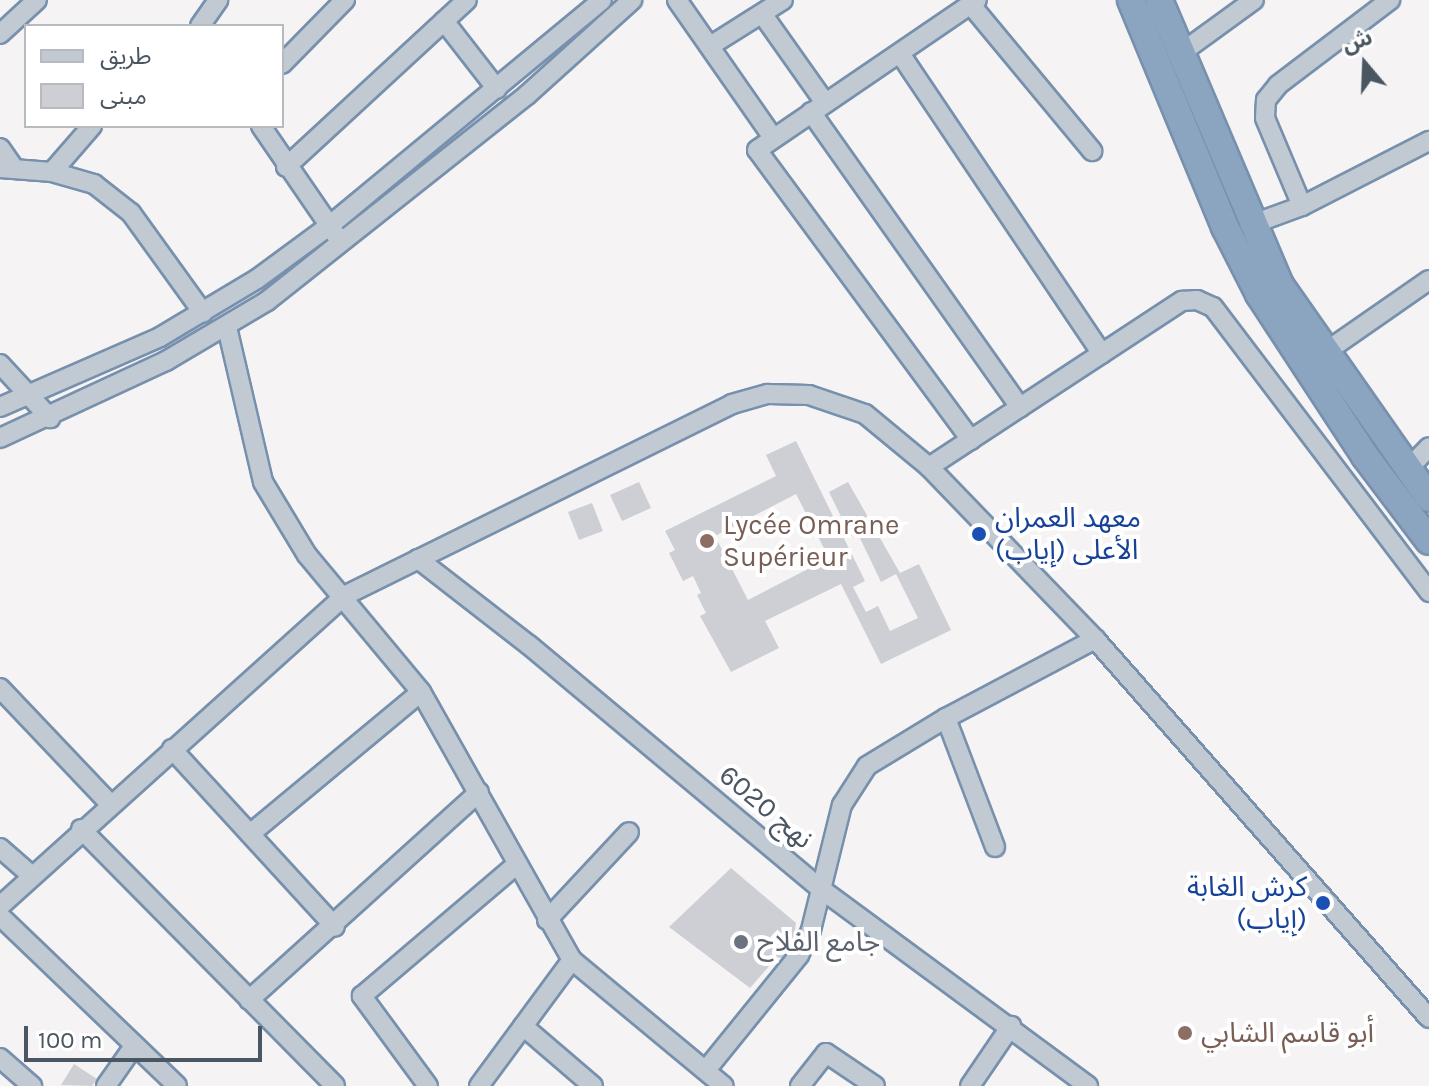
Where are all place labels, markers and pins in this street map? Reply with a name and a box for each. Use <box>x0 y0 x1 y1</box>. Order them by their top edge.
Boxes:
place label: معهد العمران الأعلى (إياب) <box>995 501 1141 567</box>
place label: Lycée Omrane Supérieur <box>723 508 899 574</box>
marker: معهد العمران الأعلى (إياب) <box>970 525 988 543</box>
marker: Lycée Omrane Supérieur <box>698 532 716 550</box>
place label: كرش الغابة (إياب) <box>1187 870 1307 936</box>
marker: كرش الغابة (إياب) <box>1314 894 1332 912</box>
place label: جامع الفلاح <box>757 925 880 959</box>
marker: جامع الفلاح <box>732 933 750 951</box>
place label: أبو قاسم الشابي <box>1201 1016 1374 1050</box>
marker: أبو قاسم الشابي <box>1176 1024 1194 1042</box>

